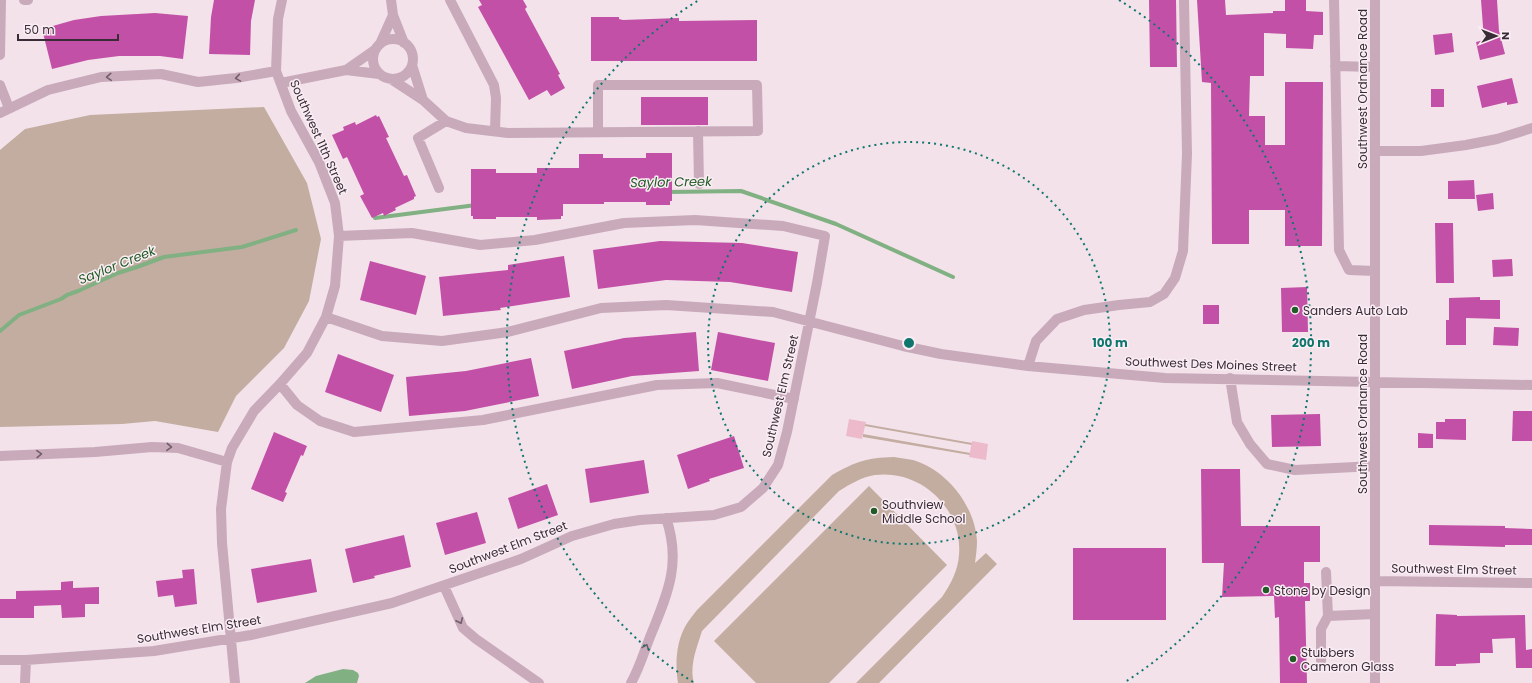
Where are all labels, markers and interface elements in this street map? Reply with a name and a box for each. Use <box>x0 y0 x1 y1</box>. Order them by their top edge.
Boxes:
street label: Southwest Ordnance Road <box>1354 9 1371 169</box>
scale bar <box>18 16 118 42</box>
north arrow <box>1476 16 1516 56</box>
text: 50 m <box>24 21 55 38</box>
text: N <box>1498 32 1514 40</box>
one-way arrow <box>106 73 112 81</box>
one-way arrow <box>235 73 241 82</box>
street label: Southwest 11th Street <box>286 77 352 197</box>
water label: Saylor Creek <box>630 172 713 192</box>
water label: Saylor Creek <box>76 240 160 289</box>
place label: Sanders Auto Lab <box>1303 302 1408 319</box>
marker: Sanders Auto Lab <box>1290 305 1300 315</box>
street label: Southwest Elm Street <box>758 333 802 459</box>
text: 100 m <box>1092 334 1128 351</box>
text: 200 m <box>1292 334 1330 351</box>
street label: Southwest Ordnance Road <box>1354 334 1371 494</box>
centre of rings <box>902 336 916 350</box>
street label: Southwest Des Moines Street <box>1125 353 1297 375</box>
one-way arrow <box>166 443 172 452</box>
one-way arrow <box>36 450 42 458</box>
place label: Southview Middle School <box>882 496 965 527</box>
marker: Southview Middle School <box>869 506 879 516</box>
street label: Southwest Elm Street <box>446 517 570 577</box>
street label: Southwest Elm Street <box>1391 559 1517 579</box>
place label: Stone by Design <box>1274 582 1370 599</box>
marker: Stone by Design <box>1261 585 1271 595</box>
street label: Southwest Elm Street <box>136 611 262 647</box>
one-way arrow <box>455 617 463 625</box>
one-way arrow <box>642 643 650 650</box>
place label: Stubbers Cameron Glass <box>1301 644 1394 675</box>
marker: Stubbers Cameron Glass <box>1288 654 1298 664</box>

